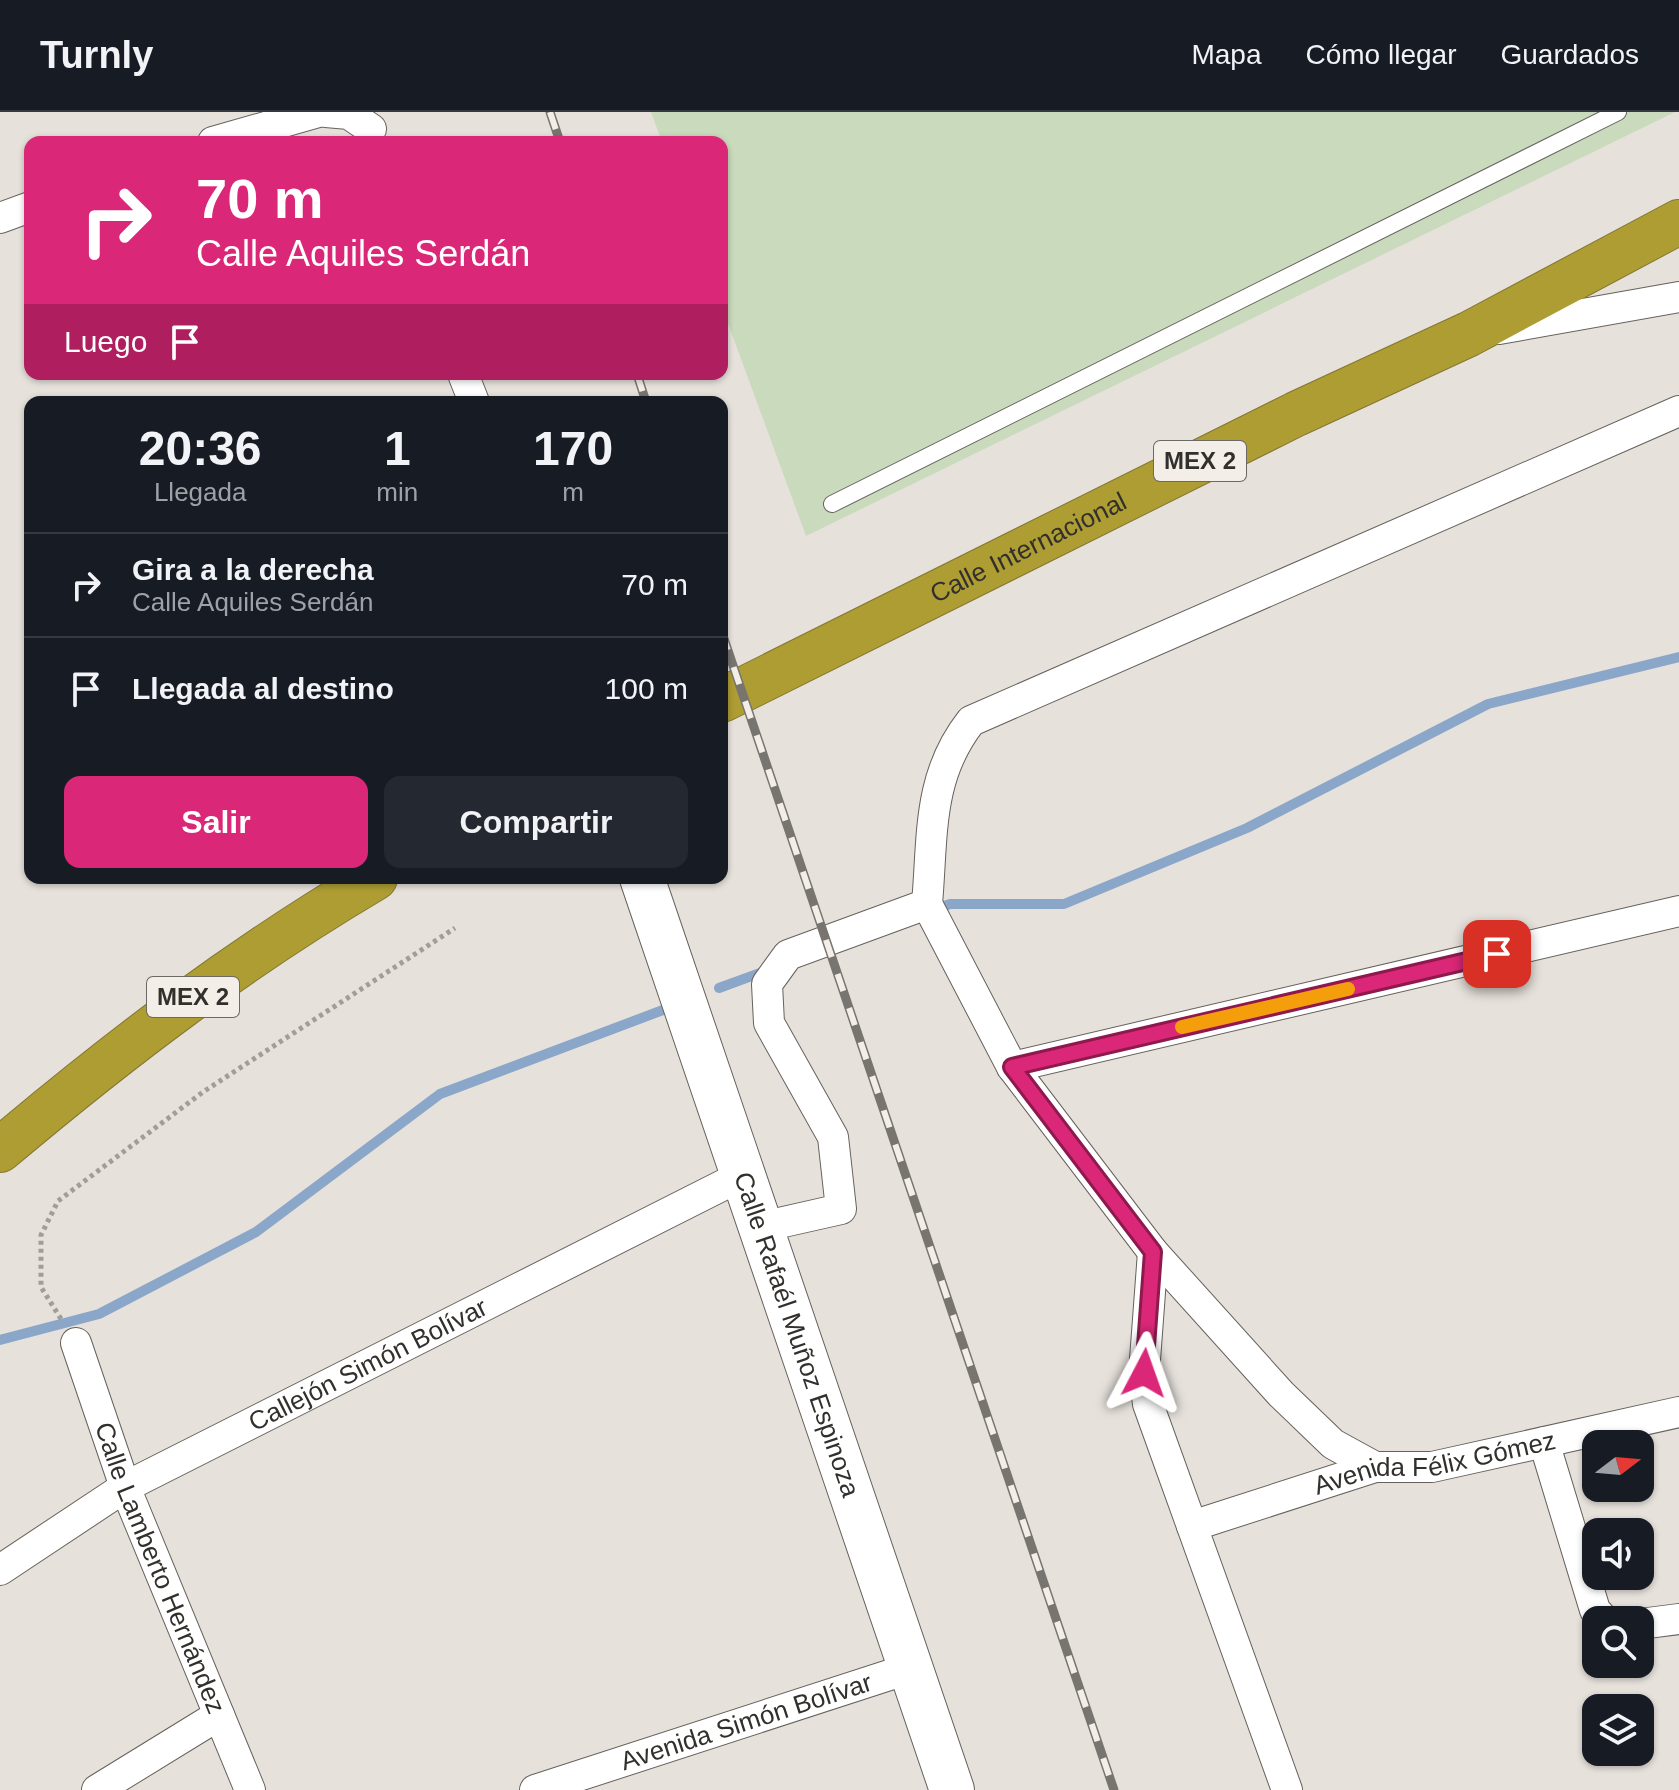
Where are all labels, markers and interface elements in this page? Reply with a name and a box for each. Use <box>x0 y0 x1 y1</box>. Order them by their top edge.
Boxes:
text: Turnly <box>40 34 153 76</box>
text: Mapa <box>1191 39 1262 70</box>
text: Cómo llegar <box>1306 39 1456 70</box>
text: Guardados <box>1500 39 1639 70</box>
text: 70 m <box>196 167 324 230</box>
icon: right <box>64 168 168 272</box>
text: Calle Aquiles Serdán <box>196 233 530 274</box>
icon: arrive <box>163 320 207 364</box>
text: Luego <box>64 325 147 358</box>
text: 20:36 <box>139 422 262 475</box>
text: 1 <box>384 422 411 475</box>
text: 170 <box>533 422 613 475</box>
road number: MEX 2 <box>1154 441 1246 481</box>
text: Llegada <box>154 477 246 507</box>
text: min <box>376 477 418 507</box>
text: m <box>562 477 584 507</box>
street label: Calle Internacional <box>925 486 1131 609</box>
text: Gira a la derecha <box>132 553 374 586</box>
icon: right <box>64 563 108 607</box>
text: 70 m <box>621 568 688 601</box>
text: Calle Aquiles Serdán <box>132 587 373 617</box>
icon: arrive <box>64 667 108 711</box>
text: Llegada al destino <box>132 672 394 705</box>
text: 100 m <box>605 672 688 705</box>
button: Salir <box>64 776 368 868</box>
button: Compartir <box>384 776 688 868</box>
pin <box>1463 920 1531 988</box>
icon: arrive <box>1475 932 1519 976</box>
road number: MEX 2 <box>147 977 239 1017</box>
street label: Calle Rafaél Muñoz Espinoza <box>728 1168 866 1501</box>
street label: Callejón Simón Bolívar <box>244 1292 492 1437</box>
position arrow <box>1102 1331 1186 1415</box>
street label: Calle Lamberto Hernández <box>89 1418 232 1718</box>
street label: Avenida Félix Gómez <box>1310 1425 1558 1501</box>
north arrow <box>1582 1430 1654 1502</box>
map controls <box>1582 1430 1654 1766</box>
button: sound <box>1582 1518 1654 1590</box>
button: search <box>1582 1606 1654 1678</box>
street label: Avenida Simón Bolívar <box>617 1667 876 1776</box>
button: layers <box>1582 1694 1654 1766</box>

